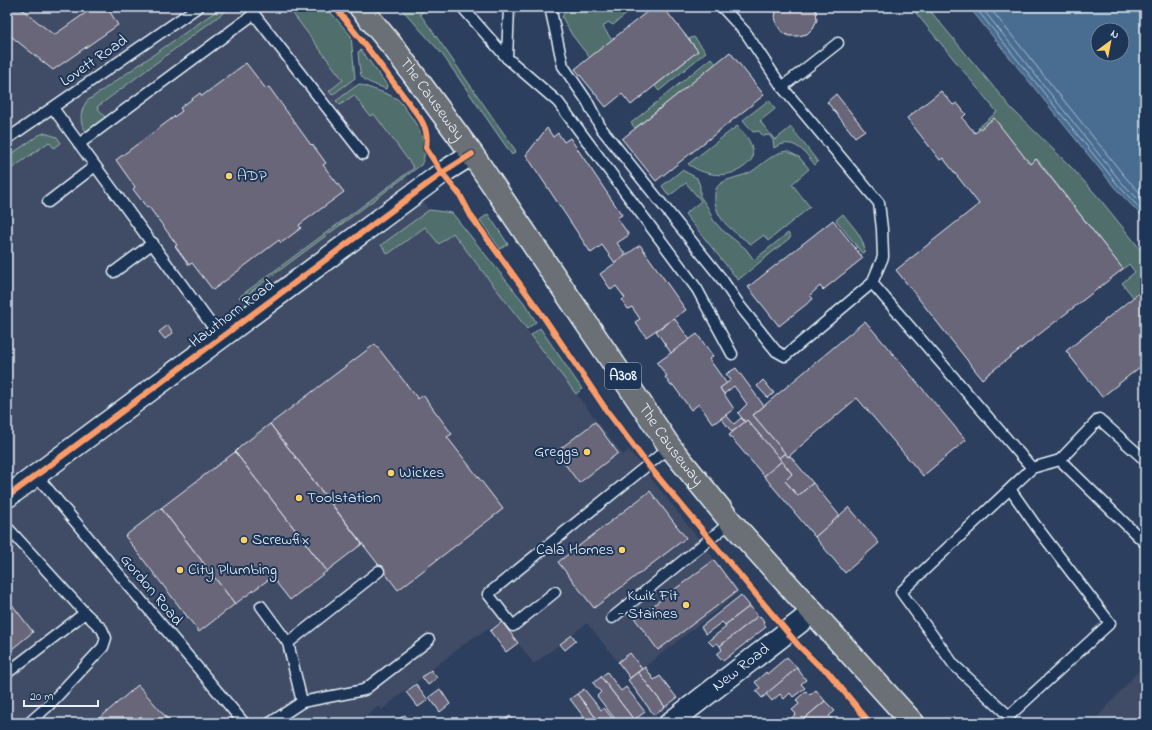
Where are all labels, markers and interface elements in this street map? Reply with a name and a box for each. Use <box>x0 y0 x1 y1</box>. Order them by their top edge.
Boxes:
north arrow <box>1090 22 1130 62</box>
text: N <box>1107 26 1122 43</box>
street label: Lovett Road <box>55 29 133 93</box>
street label: The Causeway <box>393 53 471 146</box>
place label: ADP <box>237 164 268 188</box>
marker: ADP <box>224 171 234 181</box>
street label: Hawthorn Road <box>184 274 280 354</box>
road number: A308 <box>605 363 641 389</box>
street label: The Causeway <box>632 398 709 491</box>
place label: Greggs <box>534 440 579 464</box>
marker: Greggs <box>582 447 592 457</box>
place label: Wickes <box>399 461 445 485</box>
marker: Wickes <box>386 468 396 478</box>
place label: Toolstation <box>307 486 381 510</box>
marker: Toolstation <box>294 493 304 503</box>
place label: Screwfix <box>252 528 309 552</box>
marker: Screwfix <box>239 535 249 545</box>
place label: Cala Homes <box>536 538 614 562</box>
marker: Cala Homes <box>617 545 627 555</box>
street label: Gordon Road <box>114 549 188 631</box>
place label: City Plumbing <box>188 558 277 582</box>
marker: City Plumbing <box>175 565 185 575</box>
place label: Kwik Fit - Staines <box>618 584 679 626</box>
marker: Kwik Fit - Staines <box>681 600 691 610</box>
street label: New Road <box>707 638 775 698</box>
scale bar <box>24 682 98 708</box>
text: 20 m <box>30 688 53 706</box>

